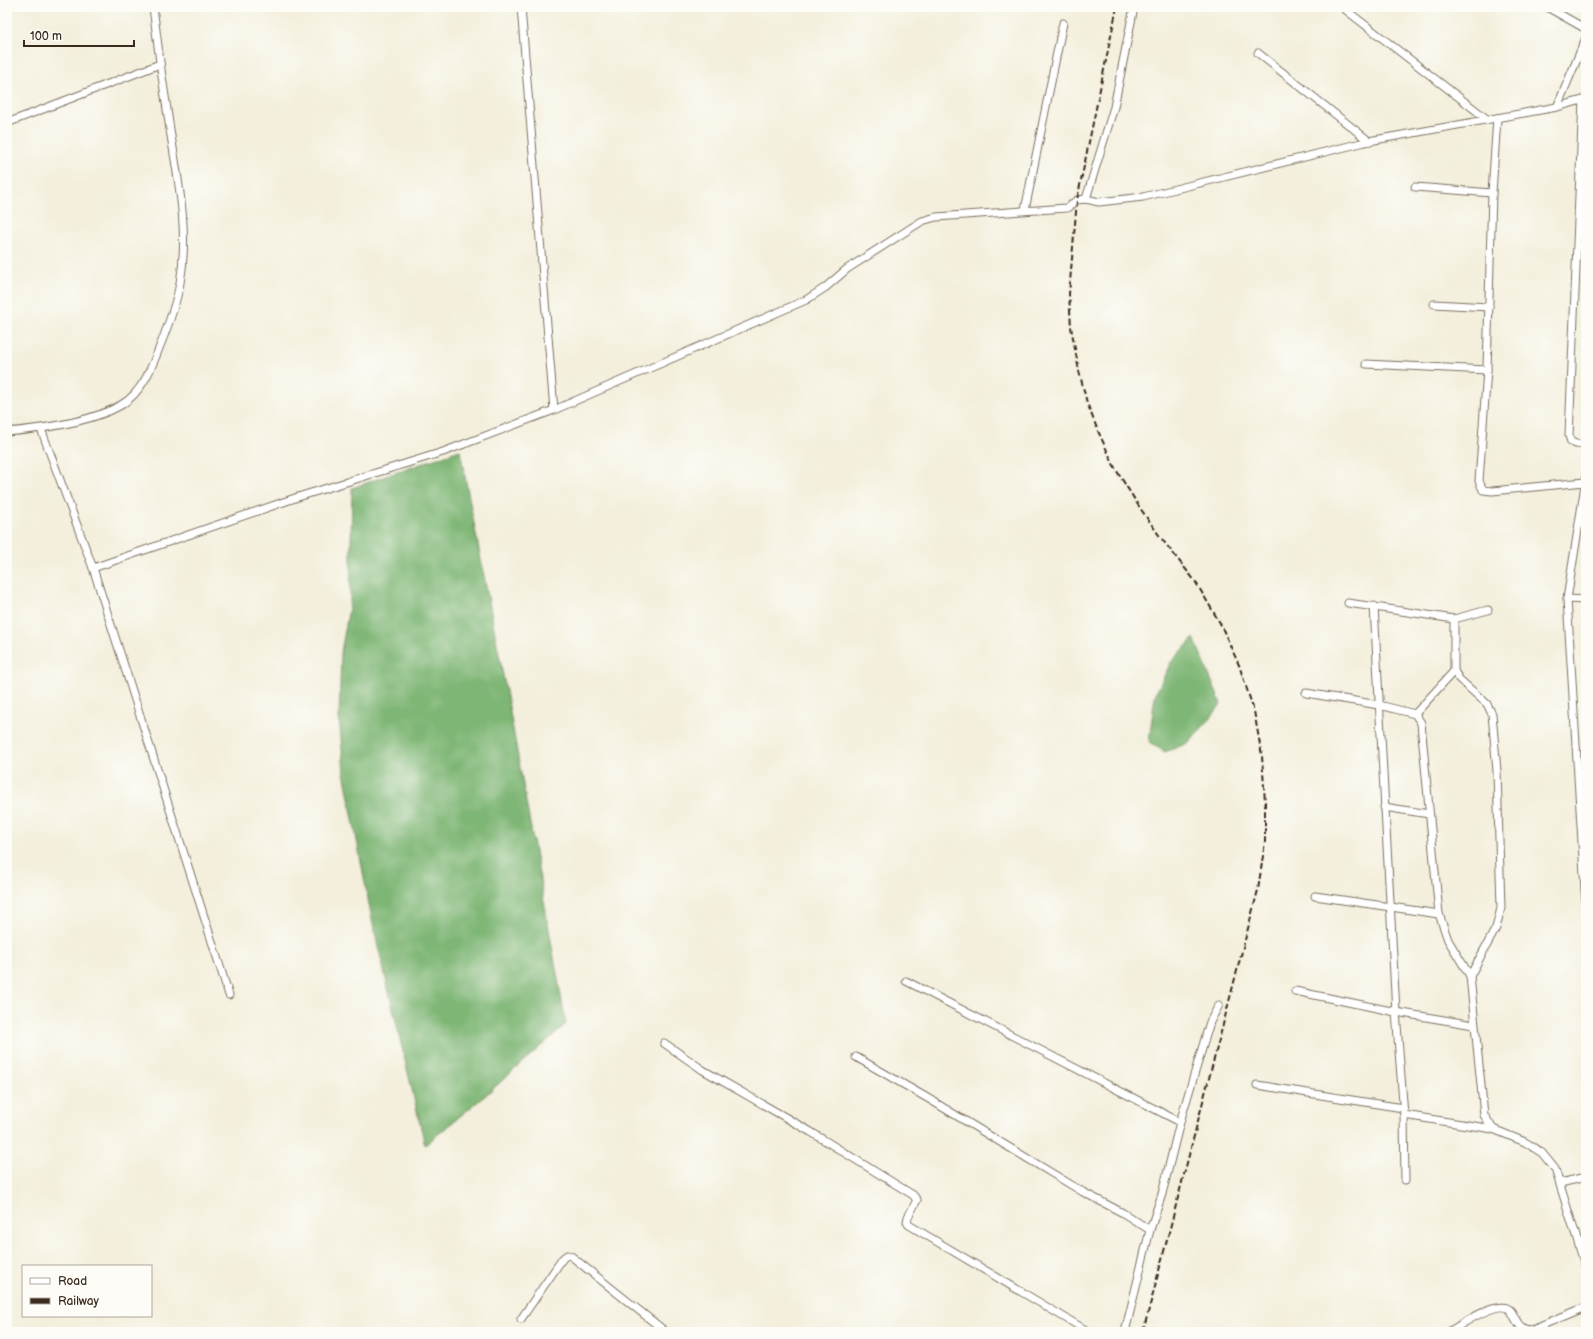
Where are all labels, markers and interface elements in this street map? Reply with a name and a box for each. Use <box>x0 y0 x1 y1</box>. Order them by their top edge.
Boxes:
scale bar <box>24 22 134 48</box>
text: 100 m <box>30 29 62 44</box>
legend <box>22 1265 152 1317</box>
text: Road <box>58 1274 87 1289</box>
text: Railway <box>58 1294 100 1309</box>

